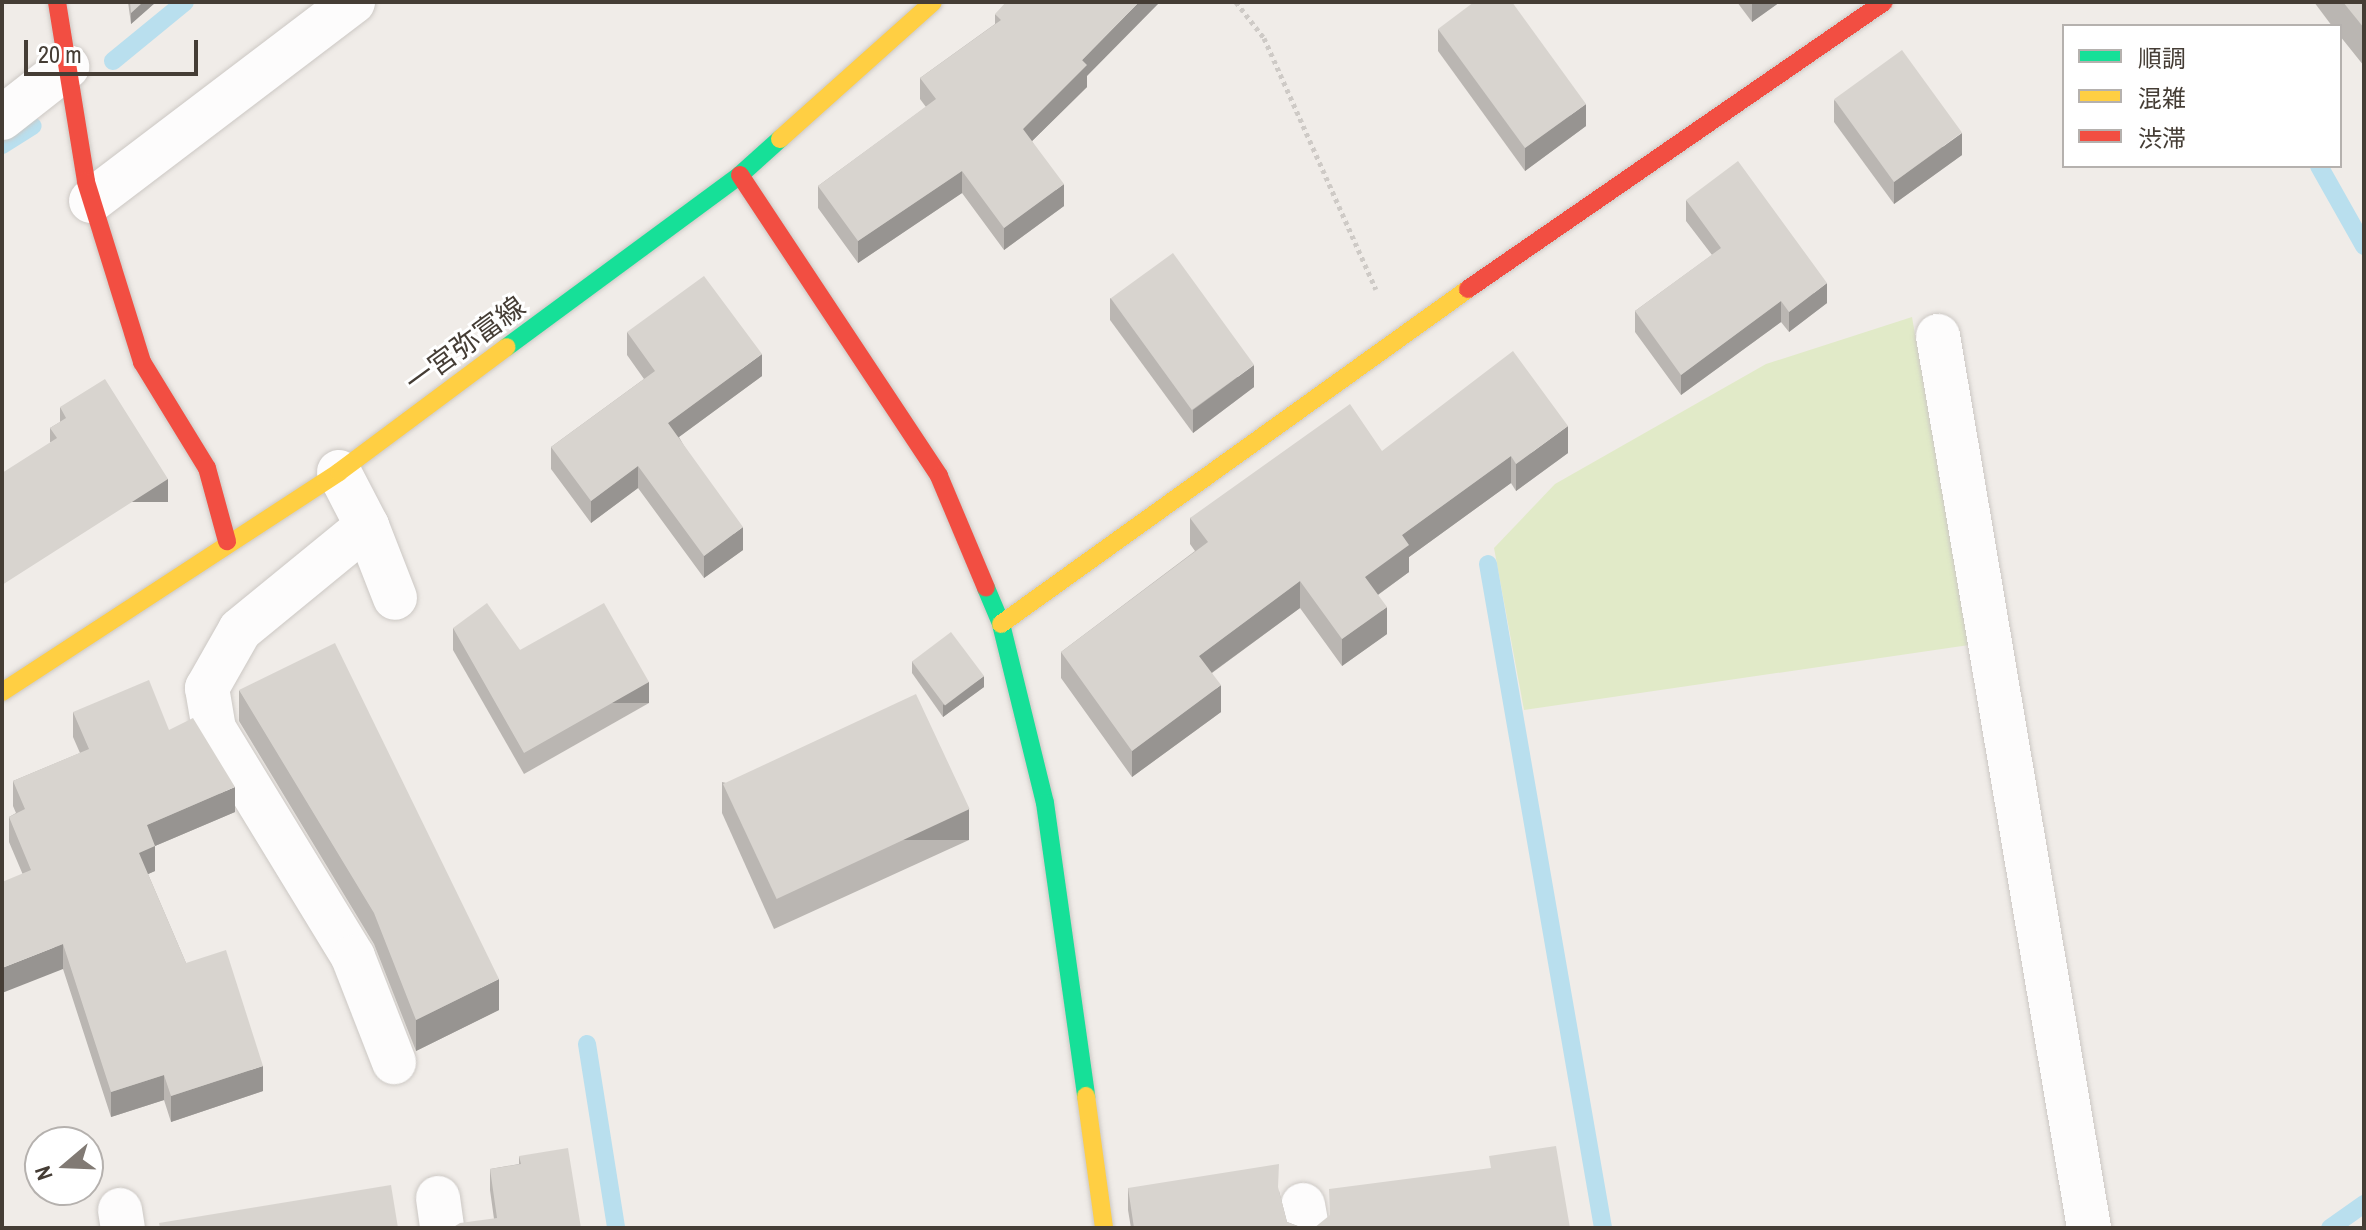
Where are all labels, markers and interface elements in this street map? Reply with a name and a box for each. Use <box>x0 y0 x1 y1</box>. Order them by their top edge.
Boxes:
scale bar <box>28 24 202 74</box>
legend <box>2062 24 2342 168</box>
text: 20 m <box>38 38 82 70</box>
text: 順調 <box>2138 42 2186 74</box>
text: 混雑 <box>2138 82 2186 114</box>
text: 渋滞 <box>2138 122 2186 154</box>
street label: 一宮弥富線 <box>398 289 532 399</box>
north arrow <box>24 1126 104 1206</box>
text: N <box>27 1162 60 1184</box>

